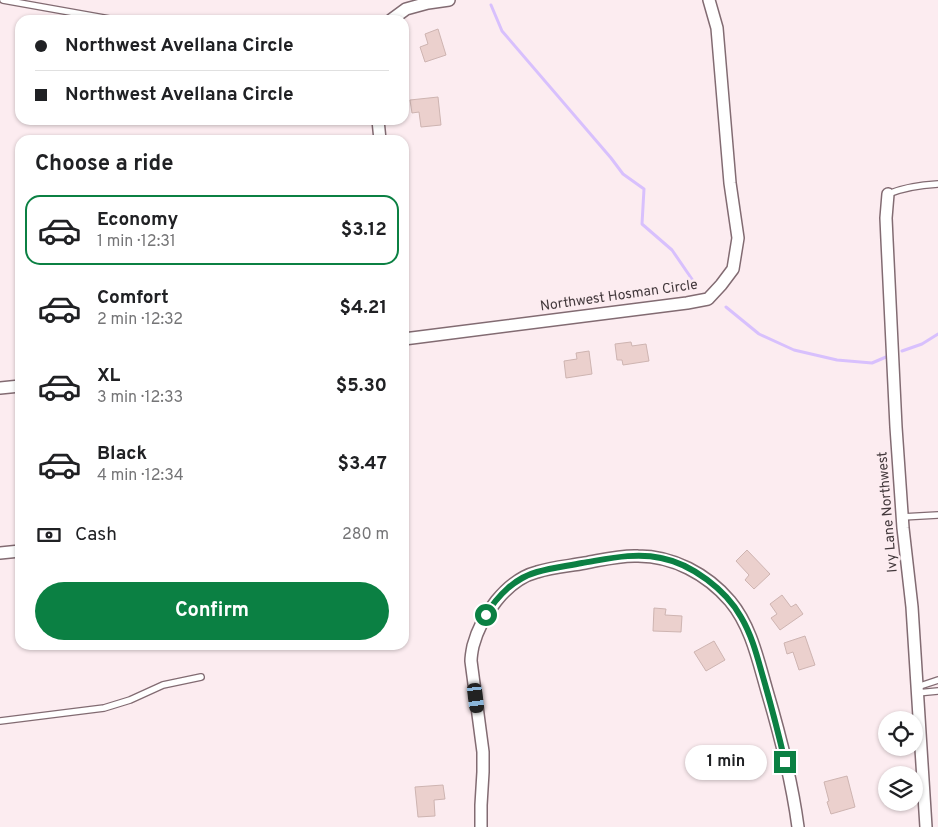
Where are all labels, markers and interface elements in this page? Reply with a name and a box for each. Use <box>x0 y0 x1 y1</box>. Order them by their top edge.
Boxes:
text: Northwest Avellana Circle <box>65 34 294 58</box>
text: Northwest Avellana Circle <box>65 83 294 107</box>
text: Choose a ride <box>35 151 173 178</box>
icon: car <box>37 208 82 253</box>
text: Economy <box>97 208 178 232</box>
text: $3.12 <box>341 218 387 242</box>
text: 1 min · 12:31 <box>97 232 176 252</box>
street label: Northwest Hosman Circle <box>539 277 699 315</box>
icon: car <box>37 286 82 331</box>
text: Comfort <box>97 286 169 310</box>
text: $4.21 <box>340 296 387 320</box>
text: 2 min · 12:32 <box>97 310 183 330</box>
icon: car <box>37 364 82 409</box>
text: XL <box>97 364 120 388</box>
text: $5.30 <box>336 374 387 398</box>
text: 3 min · 12:33 <box>97 388 183 408</box>
icon: car <box>37 442 82 487</box>
text: Black <box>97 442 147 466</box>
street label: Ivy Lane Northwest <box>874 451 902 573</box>
text: $3.47 <box>338 452 387 476</box>
text: 4 min · 12:34 <box>97 466 184 486</box>
icon: cash <box>35 521 63 549</box>
text: Cash <box>75 523 117 547</box>
text: 280 m <box>342 525 389 545</box>
button: Confirm <box>35 582 389 640</box>
route start <box>475 604 497 626</box>
car <box>466 682 485 714</box>
map controls <box>878 711 923 811</box>
button: locate <box>878 711 923 756</box>
callout: 1 min <box>685 744 768 780</box>
route end <box>774 751 796 773</box>
text: 1 min <box>707 752 745 772</box>
button: layers <box>878 766 923 811</box>

